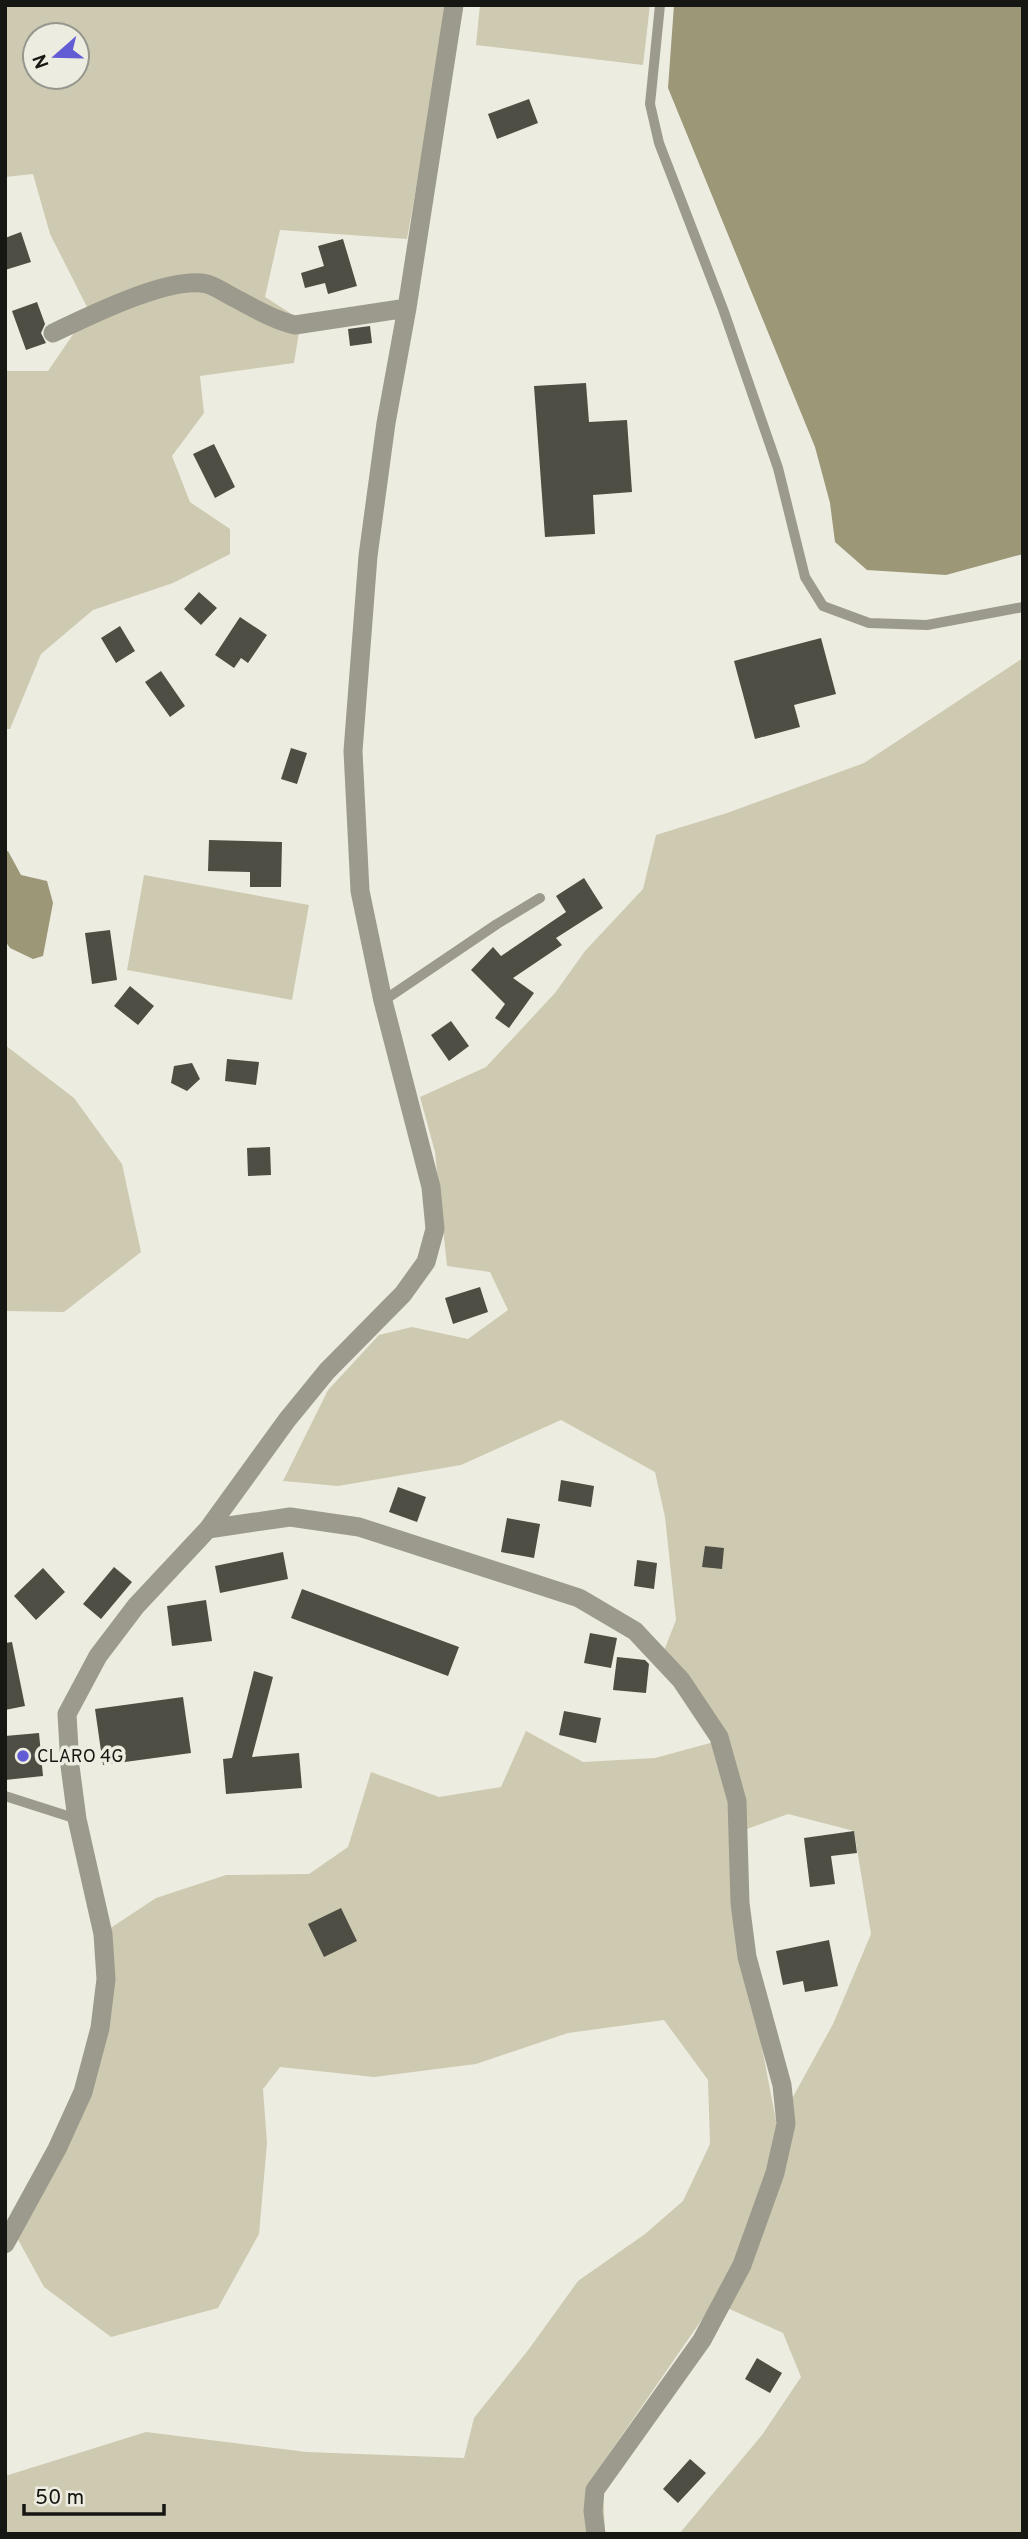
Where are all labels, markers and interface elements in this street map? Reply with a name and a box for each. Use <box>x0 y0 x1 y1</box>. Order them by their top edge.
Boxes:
north arrow <box>21 21 91 91</box>
text: N <box>28 51 56 72</box>
place label: CLARO 4G <box>37 1746 124 1769</box>
marker: CLARO 4G <box>15 1748 31 1764</box>
scale bar <box>24 2472 164 2516</box>
text: 50 m <box>35 2485 84 2512</box>

